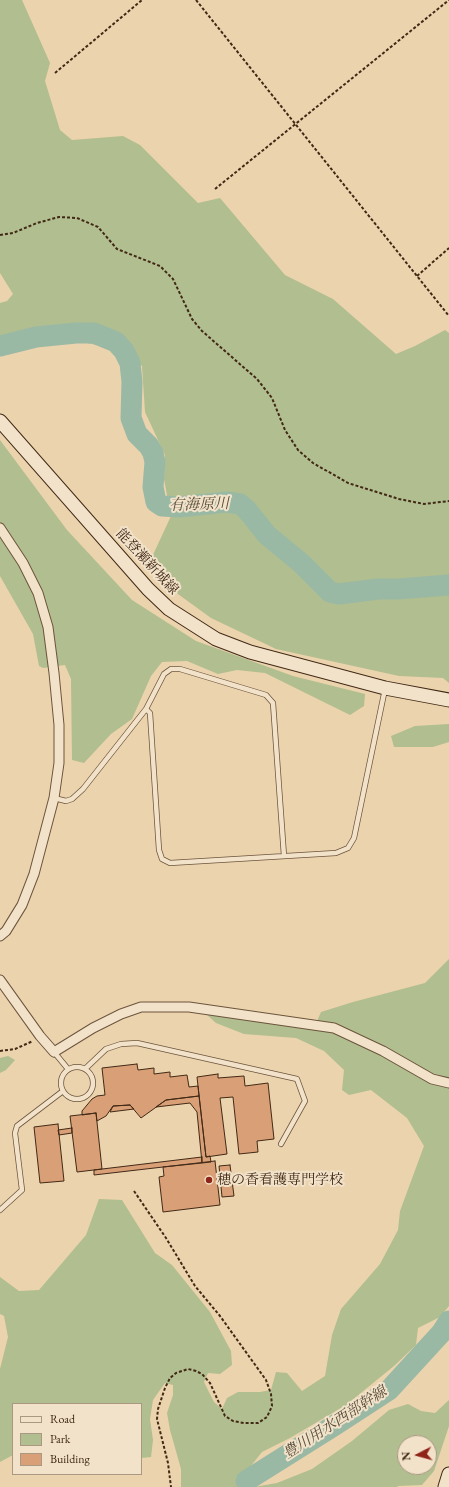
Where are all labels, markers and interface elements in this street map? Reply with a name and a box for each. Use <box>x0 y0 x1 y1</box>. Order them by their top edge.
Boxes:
water label: 有海原川 <box>169 495 229 515</box>
street label: 能登瀬新城線 <box>112 526 182 598</box>
place label: 穂の香看護専門学校 <box>217 1172 343 1188</box>
marker: 穂の香看護専門学校 <box>204 1175 214 1185</box>
water label: 豊川用水西部幹線 <box>280 1383 390 1463</box>
legend <box>12 1403 142 1475</box>
text: Road <box>50 1411 75 1427</box>
text: Park <box>50 1431 70 1447</box>
north arrow <box>397 1435 437 1475</box>
text: Building <box>50 1451 90 1467</box>
text: N <box>399 1451 413 1461</box>

